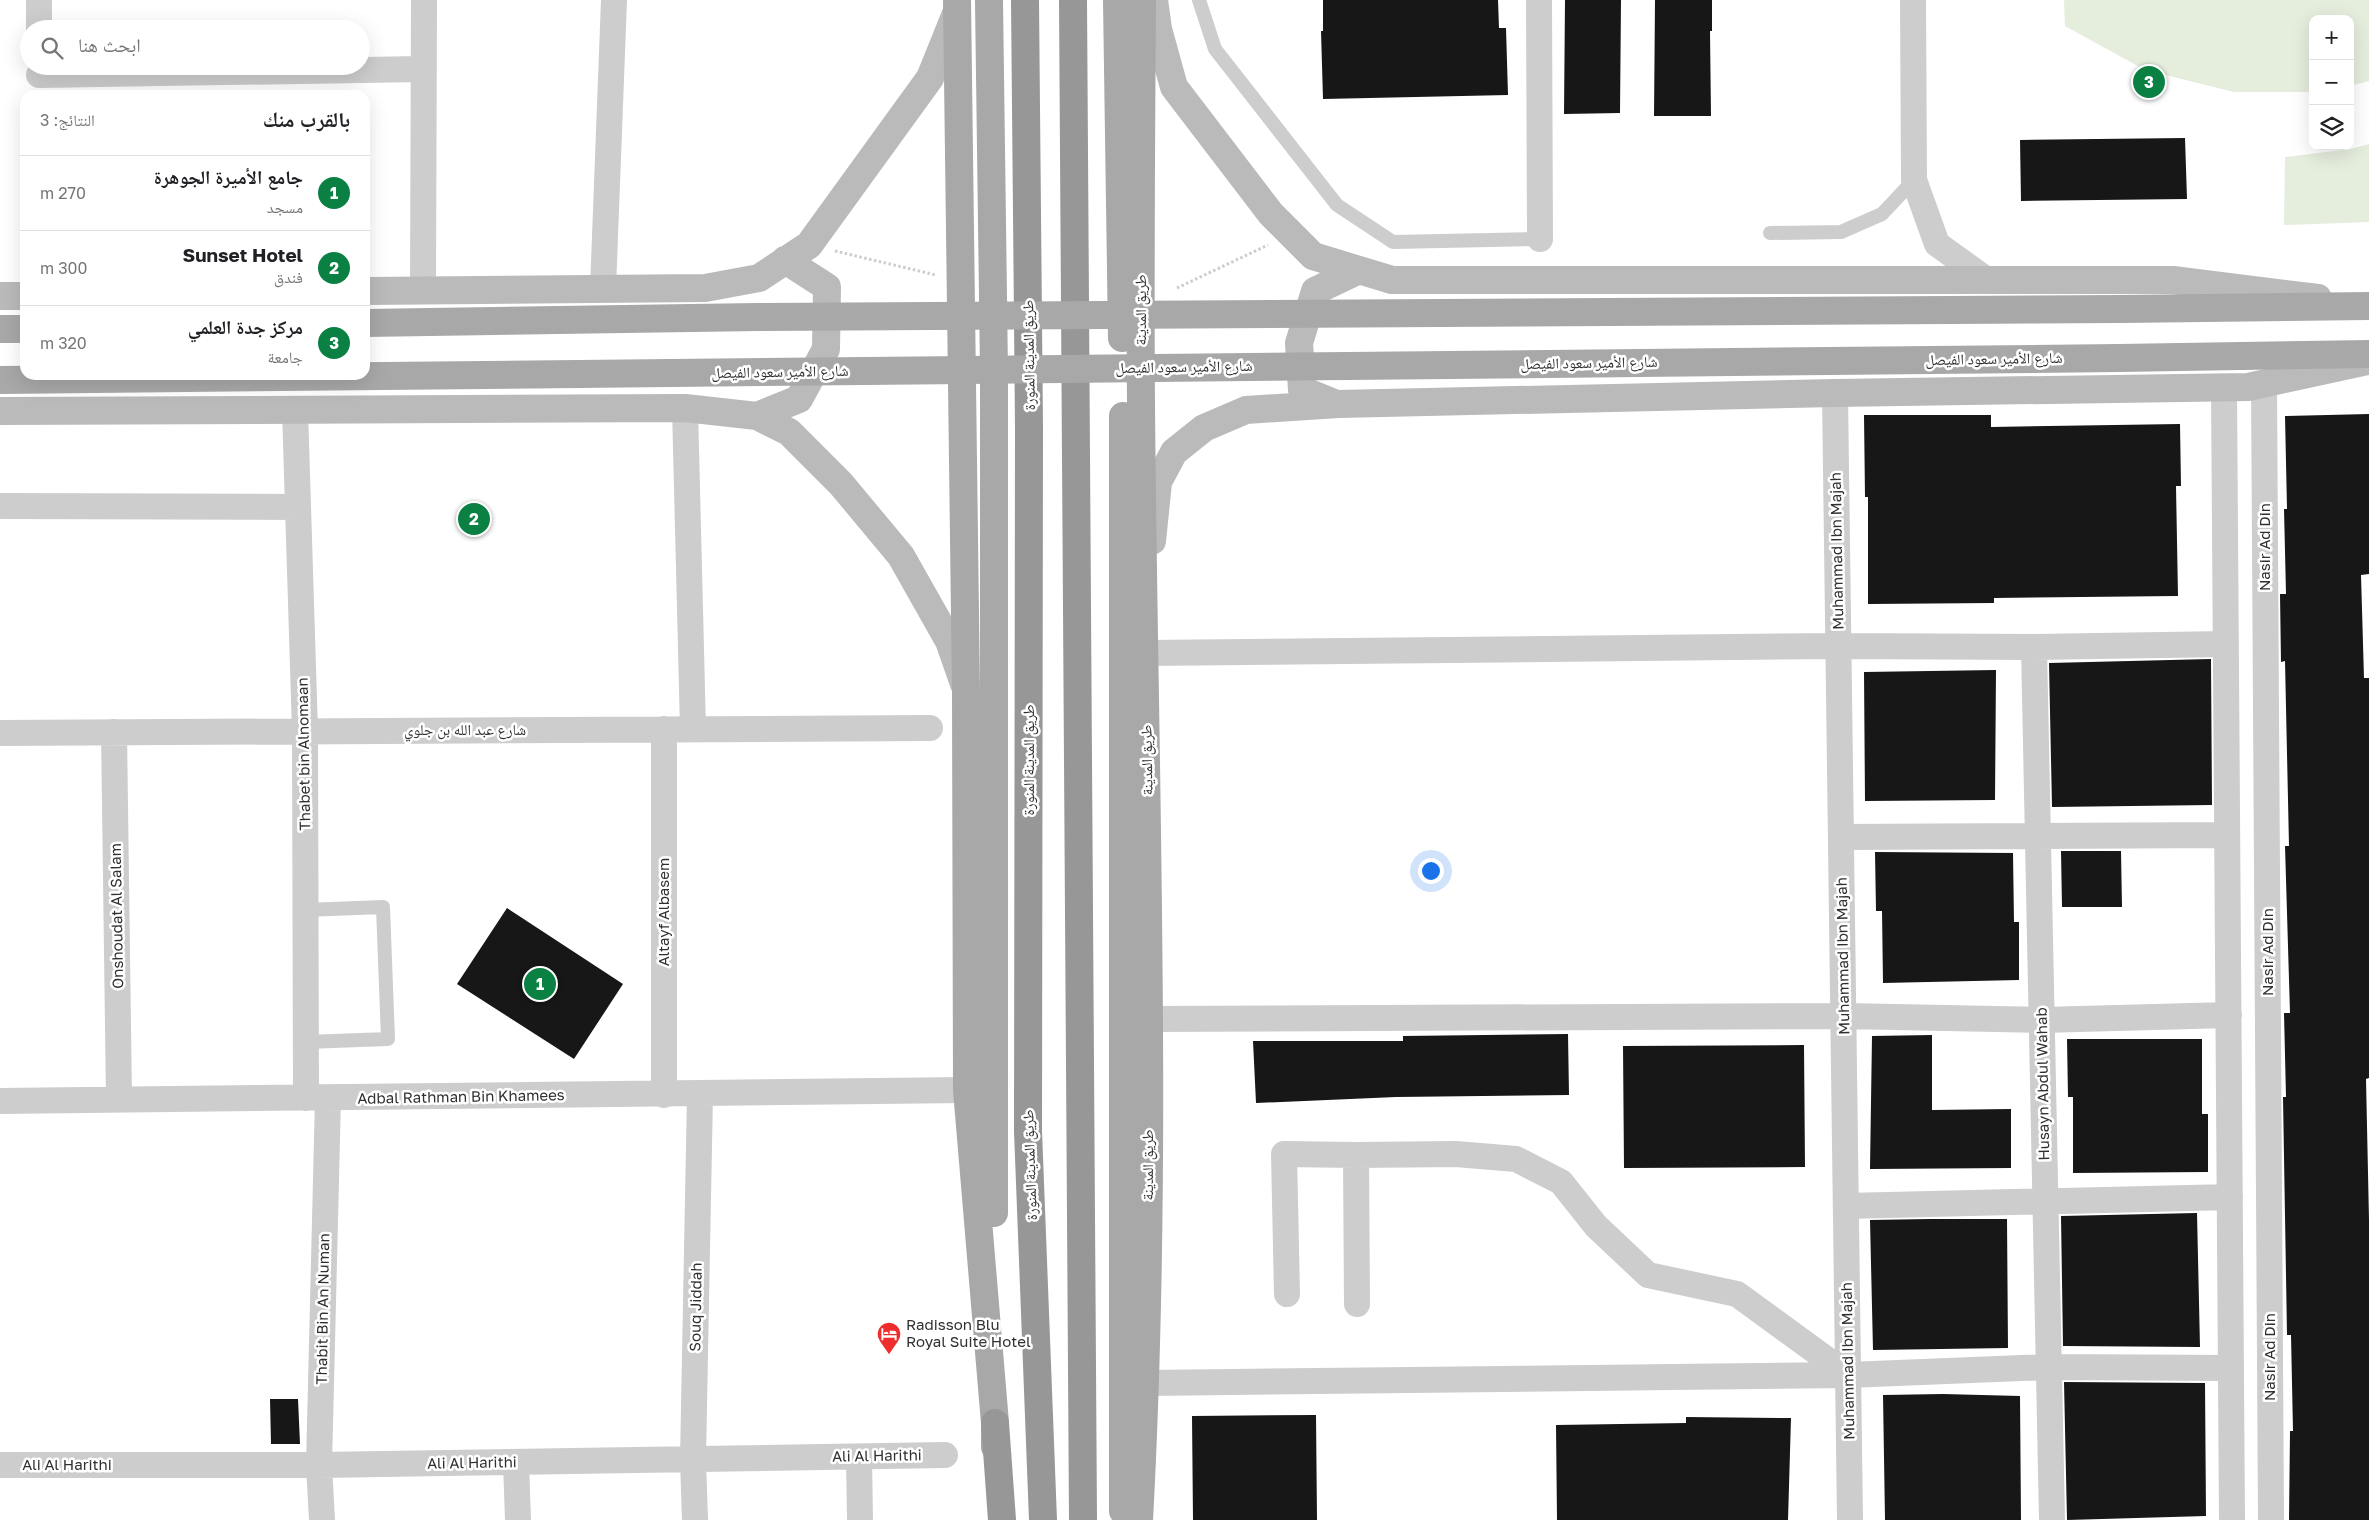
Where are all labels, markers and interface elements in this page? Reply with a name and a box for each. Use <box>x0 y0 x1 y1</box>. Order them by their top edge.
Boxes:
map controls <box>2309 15 2354 150</box>
button: + <box>2309 15 2354 60</box>
search box <box>20 20 370 75</box>
text: ابحث هنا <box>78 33 141 56</box>
icon: search <box>38 34 66 62</box>
button: − <box>2309 60 2354 105</box>
pin: 3 <box>2133 63 2165 101</box>
button: layers <box>2309 105 2354 150</box>
text: بالقرب منك <box>263 106 350 132</box>
text: النتائج: 3 <box>40 110 95 130</box>
text: جامع الأميرة الجوهرة <box>154 165 303 188</box>
text: 270 m <box>40 183 86 203</box>
text: 1 <box>330 183 338 203</box>
text: مسجد <box>267 197 303 217</box>
text: Sunset Hotel <box>182 243 303 266</box>
text: 300 m <box>40 258 87 278</box>
text: 2 <box>329 258 339 278</box>
text: فندق <box>274 267 303 287</box>
street label: طريق المدينة <box>1131 274 1151 345</box>
street label: طريق المدينة المنورة <box>1018 299 1040 411</box>
text: مركز جدة العلمي <box>188 315 303 338</box>
text: 320 m <box>40 333 87 353</box>
text: 3 <box>329 333 339 353</box>
text: جامعة <box>268 347 303 367</box>
street label: شارع الأمير سعود الفيصل <box>1925 348 2063 370</box>
street label: شارع الأمير سعود الفيصل <box>1520 352 1658 374</box>
street label: شارع الأمير سعود الفيصل <box>1115 356 1253 378</box>
street label: شارع الأمير سعود الفيصل <box>711 361 849 383</box>
street label: Muhammad Ibn Majah <box>1826 472 1846 630</box>
pin: 2 <box>458 500 490 538</box>
street label: Nasir Ad Din <box>2255 503 2273 591</box>
street label: Thabet bin Alnomaan <box>293 677 313 831</box>
street label: طريق المدينة المنورة <box>1019 704 1039 815</box>
street label: شارع عبد الله بن جلوي <box>404 720 526 742</box>
street label: طريق المدينة <box>1136 724 1158 796</box>
street label: Onshoudat Al Salam <box>106 843 126 989</box>
street label: Altayf Albasem <box>654 858 672 966</box>
your location <box>1418 858 1444 884</box>
street label: Muhammad Ibn Majah <box>1832 877 1852 1035</box>
street label: Nasir Ad Din <box>2258 908 2276 996</box>
pin: 1 <box>524 965 556 1003</box>
street label: Husayn Abdul Wahab <box>2032 1007 2052 1161</box>
street label: Adbal Rathman Bin Khamees <box>357 1085 565 1107</box>
street label: طريق المدينة المنورة <box>1018 1109 1042 1221</box>
street label: طريق المدينة <box>1138 1129 1158 1200</box>
street label: Thabit Bin An Numan <box>312 1233 332 1385</box>
street label: Souq Jiddah <box>685 1262 705 1352</box>
street label: Muhammad Ibn Majah <box>1837 1282 1857 1440</box>
street label: Nasir Ad Din <box>2260 1313 2278 1401</box>
place label: Radisson Blu Royal Suite Hotel <box>906 1315 1031 1350</box>
hotel icon: Radisson Blu Royal Suite Hotel <box>876 1321 902 1355</box>
street label: Ali Al Harithi <box>832 1445 922 1465</box>
street label: Ali Al Harithi <box>427 1452 517 1472</box>
street label: Ali Al Harithi <box>22 1455 112 1473</box>

